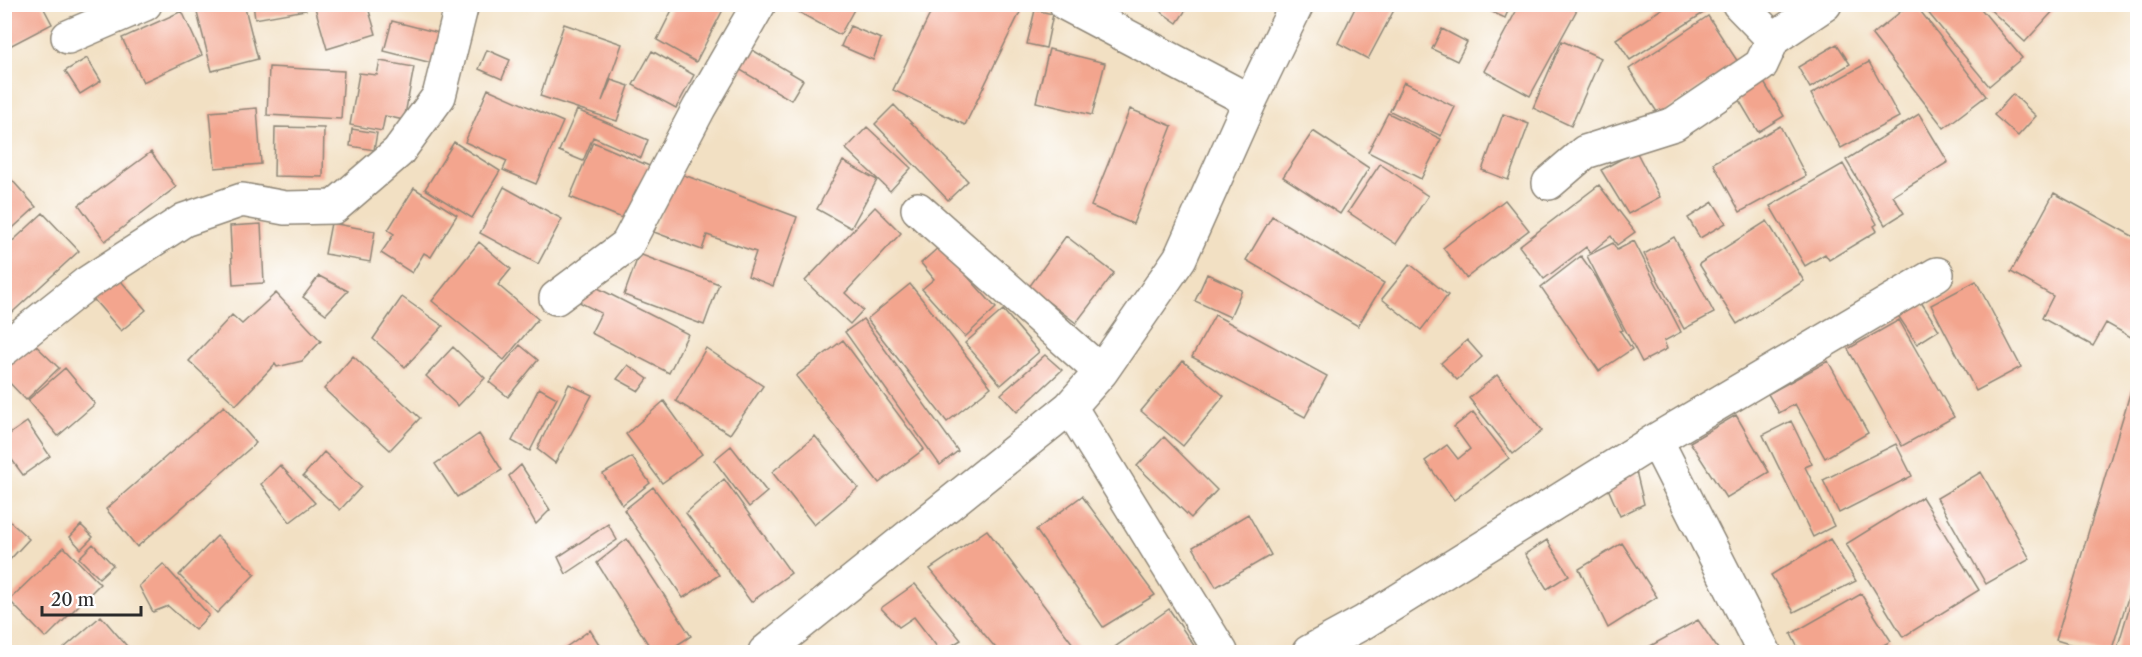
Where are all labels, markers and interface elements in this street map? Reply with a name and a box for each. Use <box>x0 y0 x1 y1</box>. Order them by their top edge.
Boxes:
scale bar <box>42 579 141 617</box>
text: 20 m <box>51 589 95 611</box>

